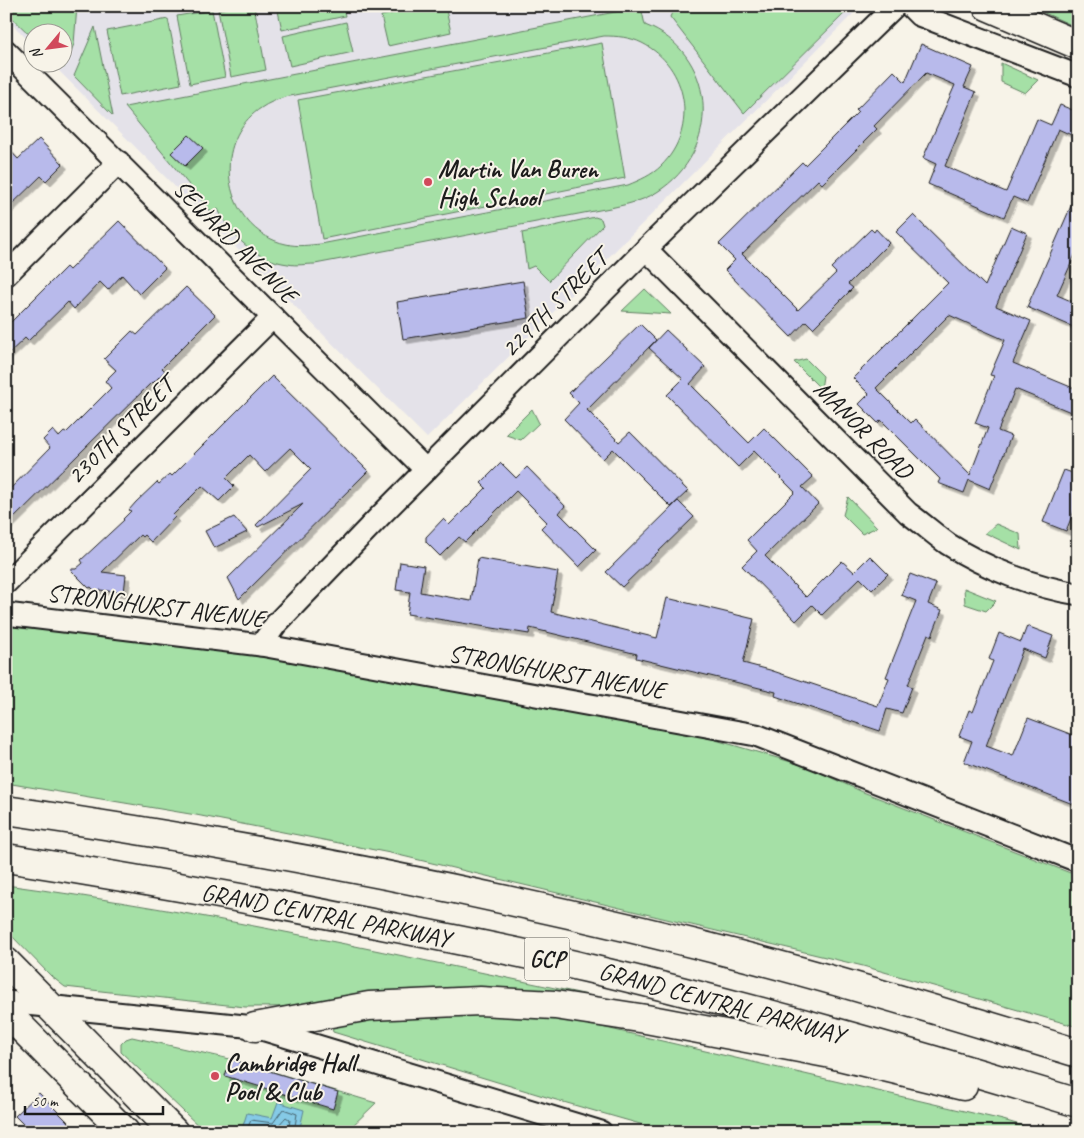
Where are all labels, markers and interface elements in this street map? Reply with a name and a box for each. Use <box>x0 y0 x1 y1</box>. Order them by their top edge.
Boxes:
north arrow <box>22 22 72 72</box>
text: N <box>26 44 47 62</box>
place label: Martin Van Buren High School <box>438 153 599 214</box>
street label: SEWARD AVENUE <box>166 173 307 313</box>
marker: Martin Van Buren High School <box>422 176 434 188</box>
street label: 229TH STREET <box>494 239 620 364</box>
street label: 230TH STREET <box>60 366 186 491</box>
street label: MANOR ROAD <box>807 373 921 487</box>
street label: STRONGHURST AVENUE <box>45 577 270 636</box>
street label: STRONGHURST AVENUE <box>446 637 671 707</box>
street label: GRAND CENTRAL PARKWAY <box>199 876 456 956</box>
road number: GCP <box>524 938 570 981</box>
street label: GRAND CENTRAL PARKWAY <box>596 955 851 1052</box>
place label: Cambridge Hall Pool & Club <box>225 1047 360 1108</box>
marker: Cambridge Hall Pool & Club <box>209 1070 221 1082</box>
scale bar <box>25 1083 162 1115</box>
text: 50 m <box>32 1092 59 1111</box>

